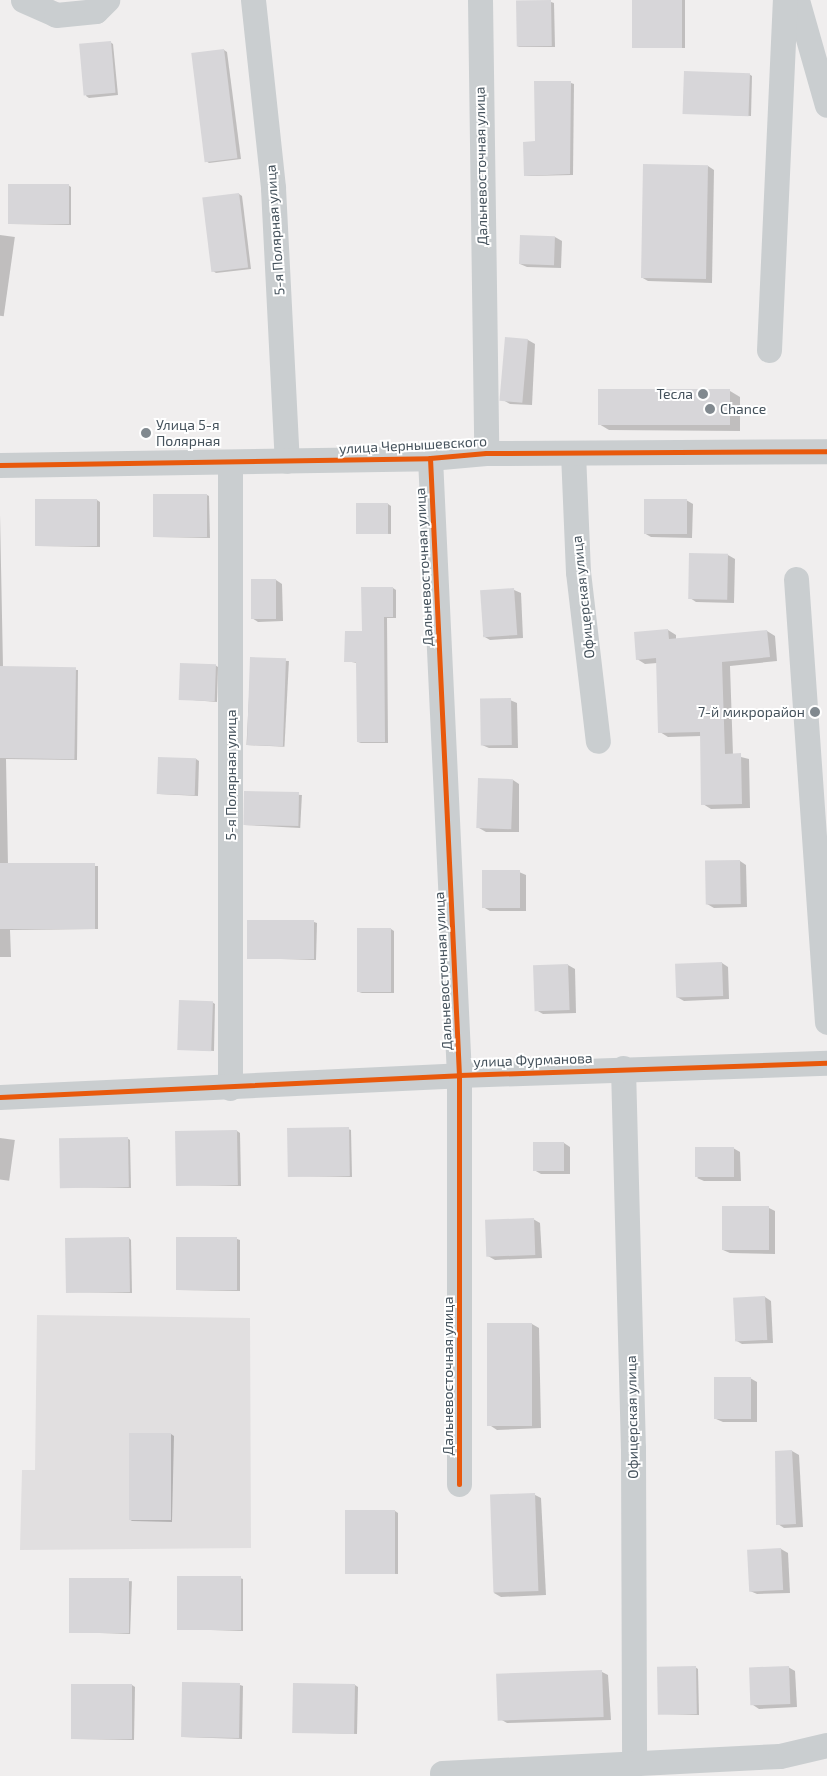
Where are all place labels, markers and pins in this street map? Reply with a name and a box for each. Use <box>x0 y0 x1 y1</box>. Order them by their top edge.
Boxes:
place label: Тесла <box>656 386 693 402</box>
marker: Тесла <box>697 388 709 400</box>
place label: Chance <box>720 401 766 417</box>
marker: Chance <box>704 403 716 415</box>
place label: Улица 5-я Полярная <box>156 417 220 450</box>
marker: Улица 5-я Полярная <box>140 427 152 439</box>
place label: 7-й микрорайон <box>698 704 805 720</box>
marker: 7-й микрорайон <box>809 706 821 718</box>

